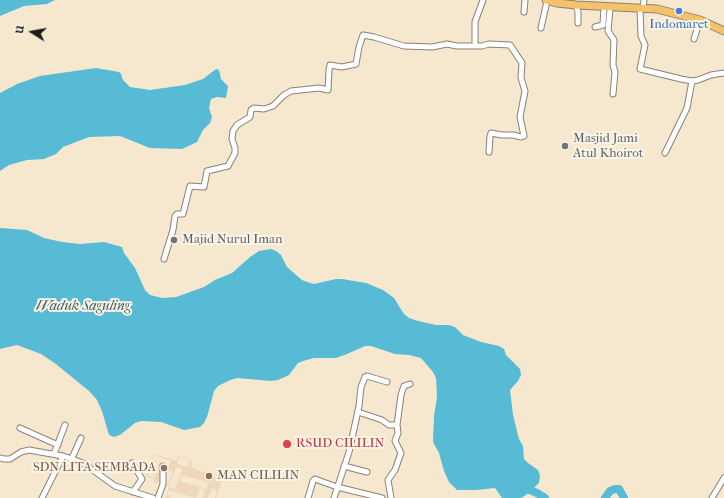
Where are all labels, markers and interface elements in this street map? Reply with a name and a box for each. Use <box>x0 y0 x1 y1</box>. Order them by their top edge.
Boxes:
marker: Indomaret <box>674 6 684 16</box>
north arrow <box>12 12 52 52</box>
place label: Indomaret <box>649 17 709 33</box>
text: U <box>13 24 27 35</box>
place label: Masjid Jami Atul Khoirot <box>573 131 643 162</box>
marker: Masjid Jami Atul Khoirot <box>560 141 570 151</box>
place label: Majid Nurul Iman <box>182 232 283 248</box>
marker: Majid Nurul Iman <box>169 235 179 245</box>
water label: Waduk Saguling <box>36 299 130 315</box>
place label: RSUD CILILIN <box>296 436 384 452</box>
marker: RSUD CILILIN <box>281 438 293 450</box>
place label: SDN LITA SEMBADA <box>33 460 156 476</box>
marker: SDN LITA SEMBADA <box>159 463 169 473</box>
place label: MAN CILILIN <box>217 468 299 484</box>
marker: MAN CILILIN <box>204 471 214 481</box>

